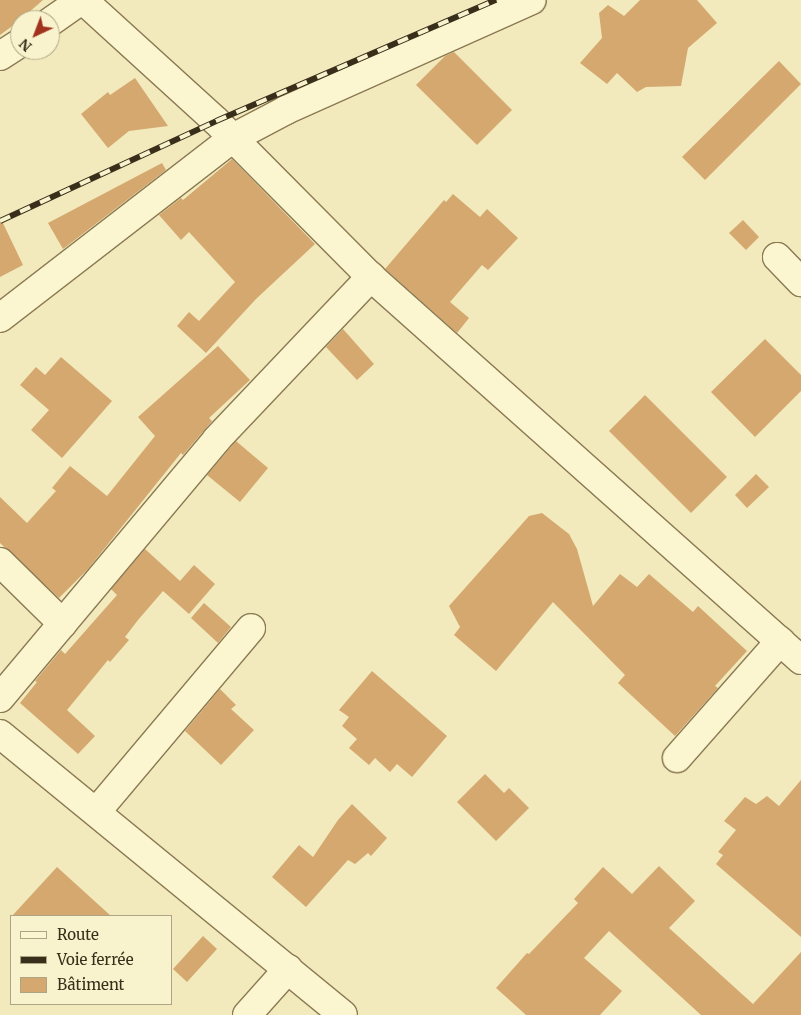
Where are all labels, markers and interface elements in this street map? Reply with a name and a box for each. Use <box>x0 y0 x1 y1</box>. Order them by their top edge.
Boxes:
north arrow <box>10 10 60 60</box>
text: N <box>15 35 36 56</box>
legend <box>10 915 172 1005</box>
text: Route <box>57 925 99 944</box>
text: Voie ferrée <box>57 950 134 969</box>
text: Bâtiment <box>57 975 124 994</box>

